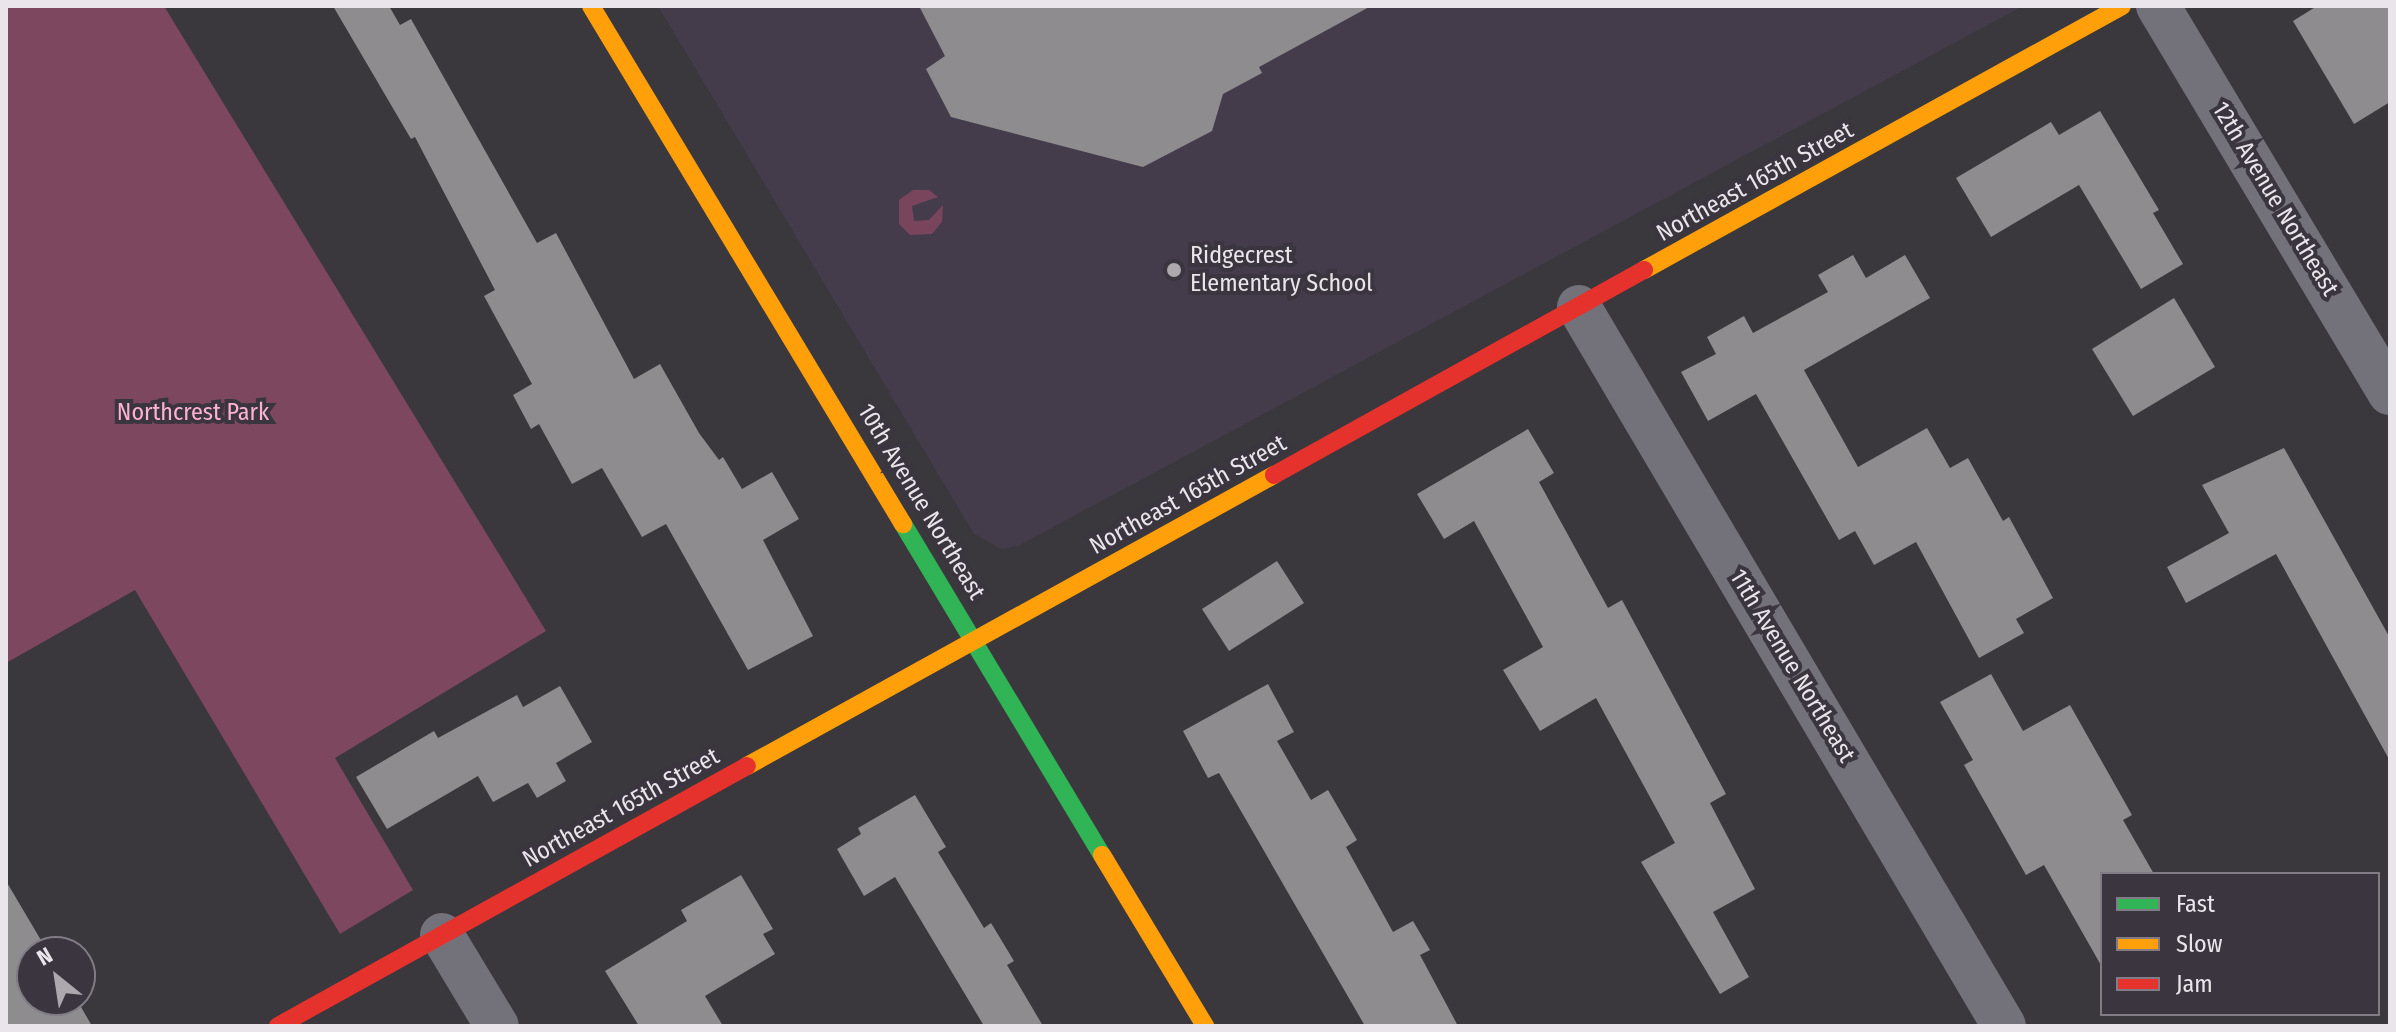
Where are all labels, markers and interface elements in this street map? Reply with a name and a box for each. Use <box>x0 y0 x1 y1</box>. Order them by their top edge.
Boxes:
street label: 12th Avenue Northeast <box>2206 97 2344 301</box>
street label: Northeast 165th Street <box>1652 116 1858 248</box>
place label: Ridgecrest Elementary School <box>1190 242 1373 298</box>
marker: Ridgecrest Elementary School <box>1165 261 1183 279</box>
park label: Northcrest Park <box>117 399 269 427</box>
street label: 10th Avenue Northeast <box>851 399 991 605</box>
street label: Northeast 165th Street <box>1085 429 1291 561</box>
street label: 11th Avenue Northeast <box>1723 564 1861 768</box>
street label: Northeast 165th Street <box>518 742 724 874</box>
legend <box>2100 872 2380 1016</box>
text: Fast <box>2176 890 2215 918</box>
text: Slow <box>2176 930 2222 958</box>
north arrow <box>16 936 96 1016</box>
text: N <box>32 942 57 972</box>
text: Jam <box>2176 970 2213 998</box>

